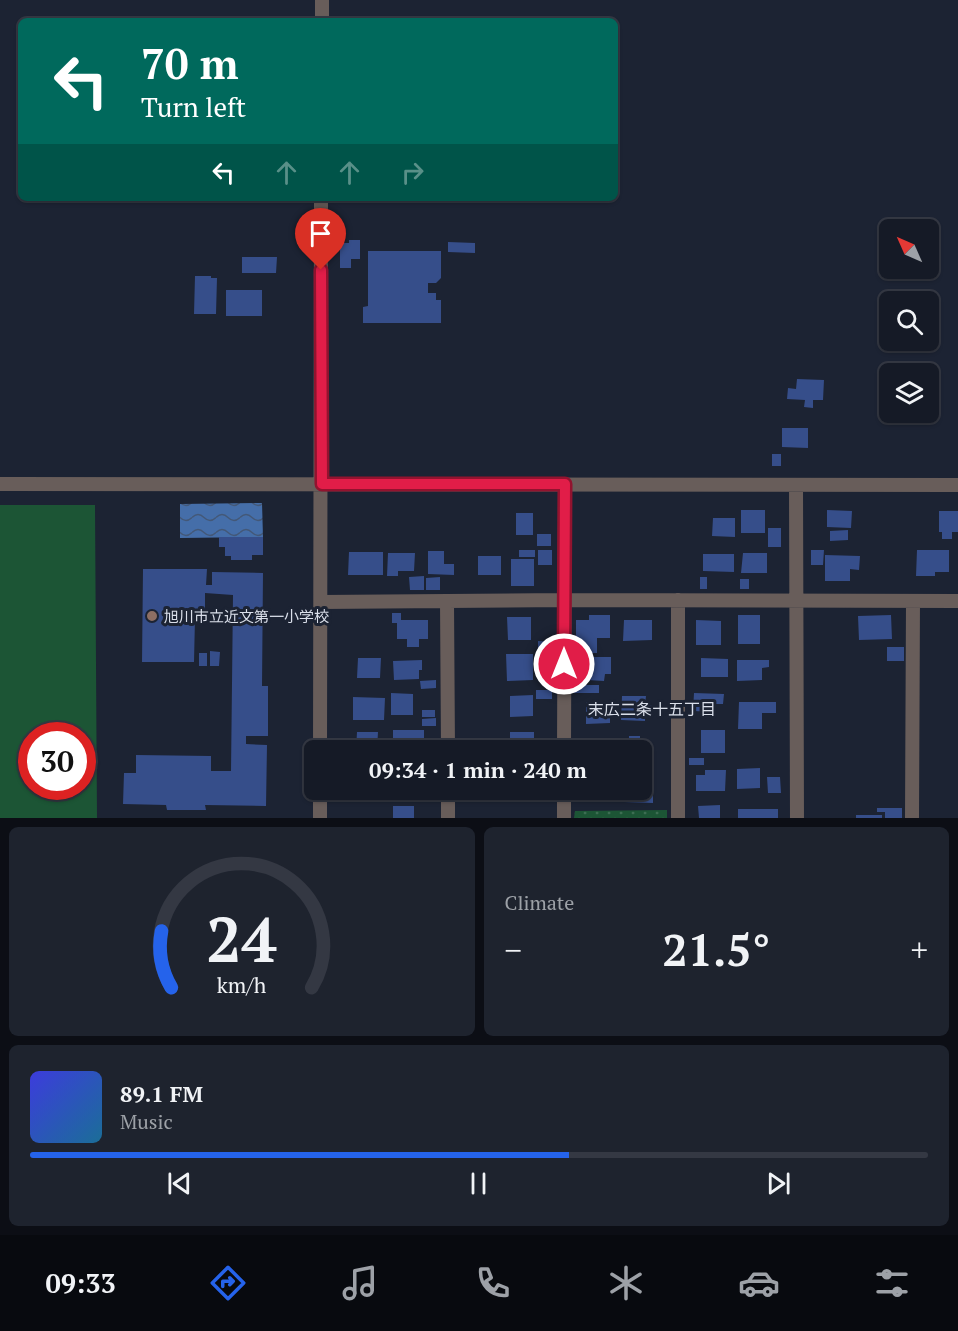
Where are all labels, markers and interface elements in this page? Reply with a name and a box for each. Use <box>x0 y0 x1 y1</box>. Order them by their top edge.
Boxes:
text: 70 m <box>141 35 239 91</box>
icon: left <box>42 42 120 120</box>
text: Turn left <box>141 89 246 125</box>
icon: left <box>207 156 240 189</box>
icon: ahead <box>270 156 303 189</box>
icon: ahead <box>333 156 366 189</box>
icon: right <box>396 156 429 189</box>
pin <box>295 208 346 270</box>
icon: arrive <box>304 217 337 250</box>
north arrow <box>879 219 939 279</box>
map controls <box>879 219 939 423</box>
button: search <box>879 291 939 351</box>
button: layers <box>879 363 939 423</box>
place label: 旭川市立近文第一小学校 <box>164 606 329 626</box>
marker: 旭川市立近文第一小学校 <box>145 609 159 623</box>
position arrow <box>532 632 596 696</box>
district label: 末広二条十五丁目 <box>588 698 716 720</box>
speed limit sign: 30 <box>18 722 96 800</box>
text: 09:34 · 1 min · 240 m <box>369 755 587 784</box>
text: Climate <box>505 889 574 916</box>
text: 24 <box>206 897 277 980</box>
text: 21.5° <box>662 919 770 979</box>
text: − <box>505 928 522 971</box>
text: + <box>910 928 928 971</box>
text: km/h <box>217 972 267 1000</box>
text: 89.1 FM <box>120 1079 203 1108</box>
text: Music <box>120 1108 173 1135</box>
icon: previous <box>163 1167 196 1200</box>
icon: pause <box>462 1167 495 1200</box>
icon: next <box>762 1167 795 1200</box>
icon: directions <box>207 1262 249 1304</box>
icon: music <box>339 1262 381 1304</box>
icon: phone <box>472 1262 514 1304</box>
icon: climate <box>605 1262 647 1304</box>
icon: car <box>738 1262 780 1304</box>
icon: filters <box>871 1262 913 1304</box>
text: 09:33 <box>45 1265 116 1301</box>

